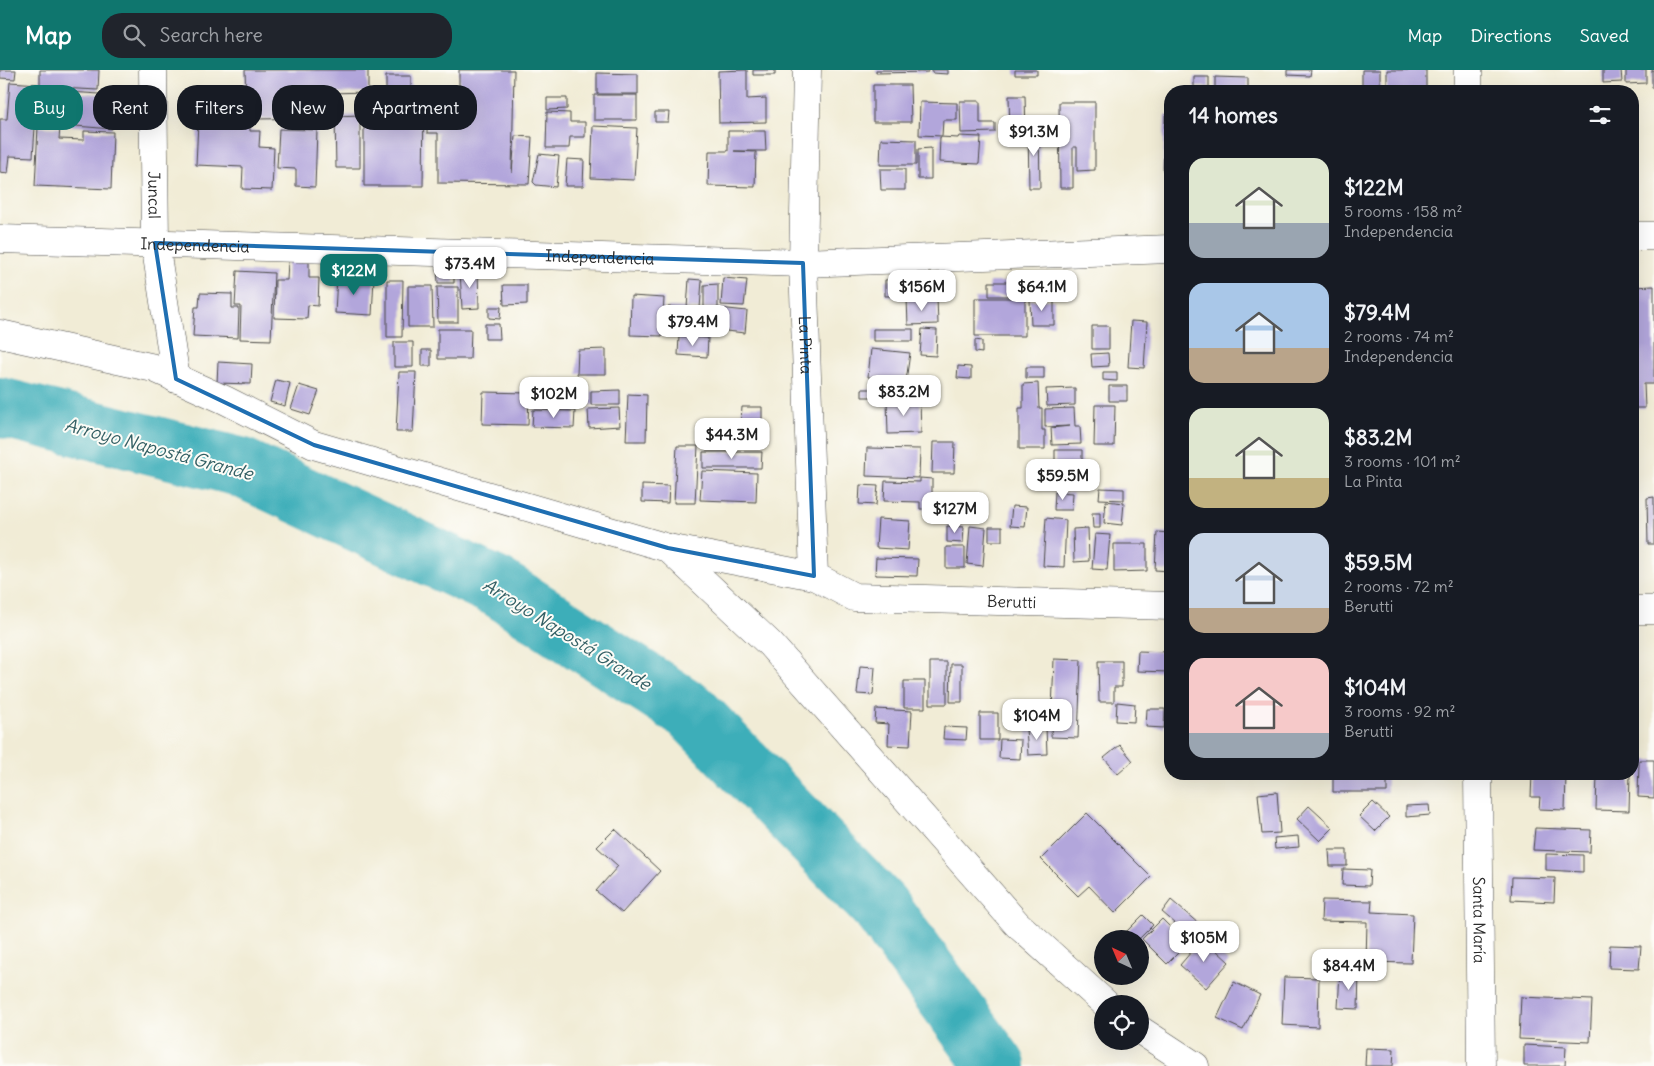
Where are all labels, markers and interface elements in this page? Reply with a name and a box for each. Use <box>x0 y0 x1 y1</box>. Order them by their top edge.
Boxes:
search box <box>102 13 452 58</box>
text: Map <box>25 20 72 50</box>
icon: search <box>120 21 148 49</box>
text: Search here <box>160 23 263 47</box>
text: Map <box>1407 24 1442 47</box>
text: Directions <box>1470 24 1552 47</box>
text: Saved <box>1580 24 1629 47</box>
chip: Buy <box>15 85 83 130</box>
chip: Rent <box>93 85 167 130</box>
chip: Filters <box>177 85 262 130</box>
chip: New <box>272 85 344 130</box>
chip: Apartment <box>354 85 477 130</box>
icon: filters <box>1586 101 1614 129</box>
text: 14 homes <box>1189 102 1278 129</box>
pin: $91.3M <box>993 114 1075 157</box>
text: $91.3M <box>1009 121 1059 141</box>
street label: Juncal <box>144 171 165 219</box>
text: $122M <box>1344 174 1404 201</box>
icon: home <box>1229 178 1289 238</box>
text: 5 rooms · 158 m² <box>1344 201 1462 221</box>
text: Independencia <box>1344 221 1453 241</box>
street label: Independencia <box>140 233 250 256</box>
street label: Independencia <box>545 245 655 269</box>
pin: $73.4M <box>429 246 511 289</box>
text: $73.4M <box>444 253 496 273</box>
pin: $122M <box>319 254 389 296</box>
text: $122M <box>331 260 377 280</box>
pin: $156M <box>887 270 957 312</box>
pin: $64.1M <box>1001 270 1083 312</box>
text: $156M <box>899 276 945 296</box>
text: $64.1M <box>1017 276 1067 296</box>
text: $79.4M <box>1344 299 1411 326</box>
icon: home <box>1229 303 1289 363</box>
pin: $79.4M <box>652 304 734 347</box>
text: $79.4M <box>668 311 718 331</box>
street label: La Pinta <box>795 315 817 374</box>
text: 2 rooms · 74 m² <box>1344 326 1454 346</box>
text: Independencia <box>1344 346 1453 366</box>
pin: $83.2M <box>863 374 945 417</box>
pin: $102M <box>519 376 589 419</box>
text: $83.2M <box>878 381 930 401</box>
text: $102M <box>530 383 578 403</box>
water label: Arroyo Napostá Grande <box>63 413 257 486</box>
pin: $44.3M <box>691 418 773 460</box>
text: $44.3M <box>706 424 758 444</box>
text: $83.2M <box>1344 424 1413 451</box>
icon: home <box>1229 428 1289 488</box>
text: 3 rooms · 101 m² <box>1344 451 1461 471</box>
pin: $59.5M <box>1022 458 1104 501</box>
text: $59.5M <box>1037 465 1089 485</box>
text: La Pinta <box>1344 471 1402 491</box>
pin: $127M <box>920 492 990 534</box>
text: $127M <box>933 498 977 518</box>
text: $59.5M <box>1344 549 1413 576</box>
icon: home <box>1229 553 1289 613</box>
water label: Arroyo Napostá Grande <box>479 573 656 696</box>
text: 2 rooms · 72 m² <box>1344 576 1454 596</box>
street label: Berutti <box>987 591 1037 612</box>
text: Berutti <box>1344 596 1393 616</box>
text: $104M <box>1344 674 1407 701</box>
icon: home <box>1229 678 1289 738</box>
pin: $104M <box>1002 698 1072 741</box>
text: 3 rooms · 92 m² <box>1344 701 1456 721</box>
text: $104M <box>1013 705 1061 725</box>
text: Berutti <box>1344 721 1393 741</box>
street label: Santa María <box>1469 876 1490 963</box>
pin: $105M <box>1169 920 1239 963</box>
text: $105M <box>1180 927 1228 947</box>
north arrow <box>1094 930 1149 985</box>
map controls <box>1094 930 1149 1050</box>
pin: $84.4M <box>1308 948 1390 991</box>
text: $84.4M <box>1323 955 1375 975</box>
button: locate <box>1094 995 1149 1050</box>

